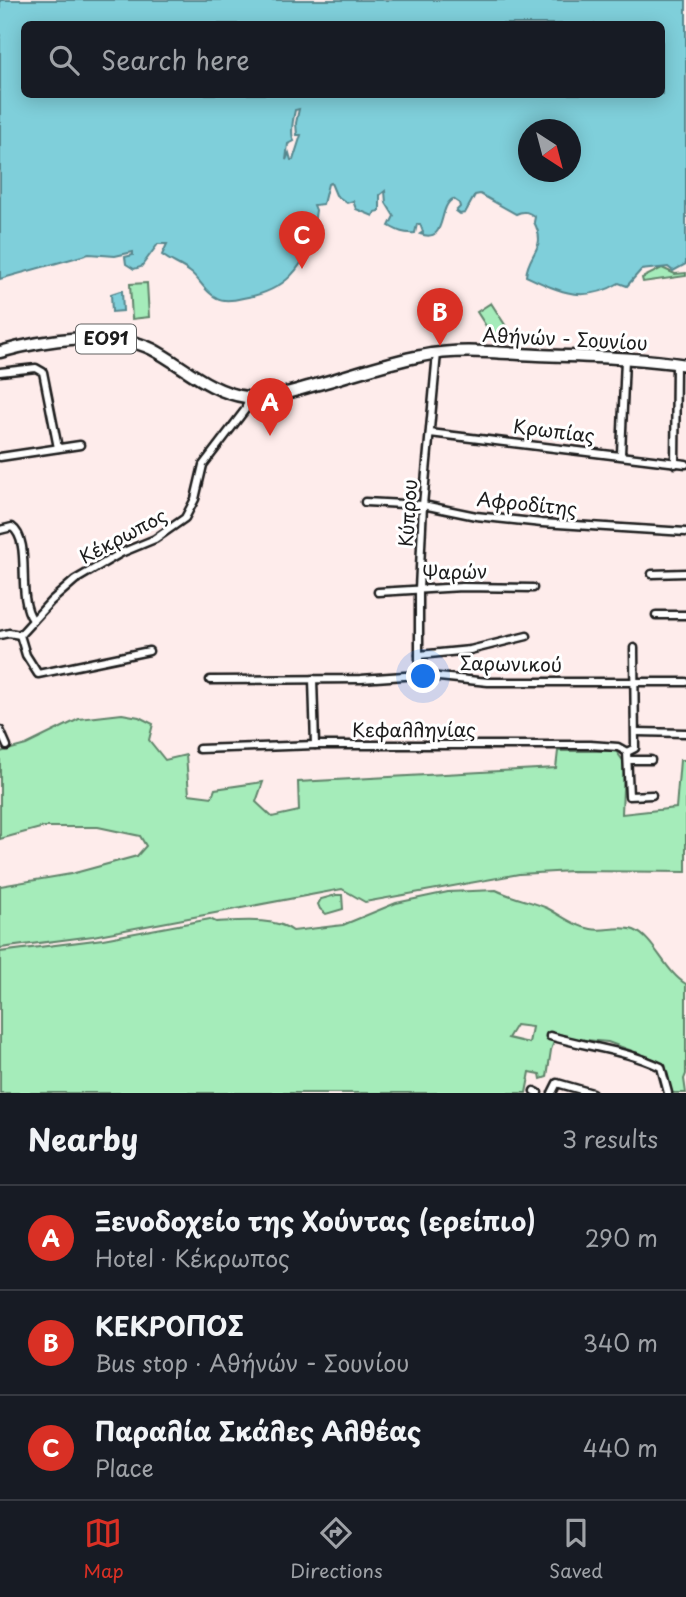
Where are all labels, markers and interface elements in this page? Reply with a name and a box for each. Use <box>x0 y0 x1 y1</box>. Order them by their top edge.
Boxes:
search box <box>21 21 665 98</box>
text: Search here <box>101 40 250 79</box>
icon: search <box>45 41 83 79</box>
north arrow <box>518 119 581 182</box>
pin: C <box>279 211 325 269</box>
pin: B <box>417 288 463 346</box>
street label: Αθήνών - Σουνίου <box>482 320 648 356</box>
road number: ΕΟ91 <box>76 324 136 354</box>
pin: A <box>247 378 293 436</box>
street label: Κρωπίας <box>512 411 597 449</box>
street label: Κύπρου <box>391 478 423 548</box>
street label: Αφροδίτης <box>476 484 579 522</box>
street label: Κέκρωπος <box>74 500 171 570</box>
street label: Ψαρών <box>422 556 488 586</box>
street label: Σαρωνικού <box>460 648 562 678</box>
your location <box>406 659 440 693</box>
street label: Κεφαλληνίας <box>352 715 476 743</box>
text: Nearby <box>28 1116 138 1161</box>
text: 3 results <box>562 1121 658 1156</box>
text: Ξενοδοχείο της Χούντας (ερείπιο) <box>95 1201 536 1240</box>
text: A <box>42 1220 60 1255</box>
text: 290 m <box>585 1220 658 1255</box>
text: Hotel · Κέκρωπος <box>95 1240 290 1275</box>
text: ΚΕΚΡΟΠΟΣ <box>95 1306 244 1345</box>
text: B <box>43 1325 59 1360</box>
text: 340 m <box>583 1325 658 1360</box>
text: Bus stop · Αθήνών - Σουνίου <box>95 1345 410 1380</box>
text: Παραλία Σκάλες Αλθέας <box>95 1411 421 1450</box>
text: C <box>42 1430 60 1465</box>
text: 440 m <box>583 1430 658 1465</box>
text: Place <box>95 1450 154 1485</box>
tab: Map <box>83 1514 124 1584</box>
tab: Directions <box>290 1514 383 1584</box>
tab: Saved <box>549 1514 603 1584</box>

